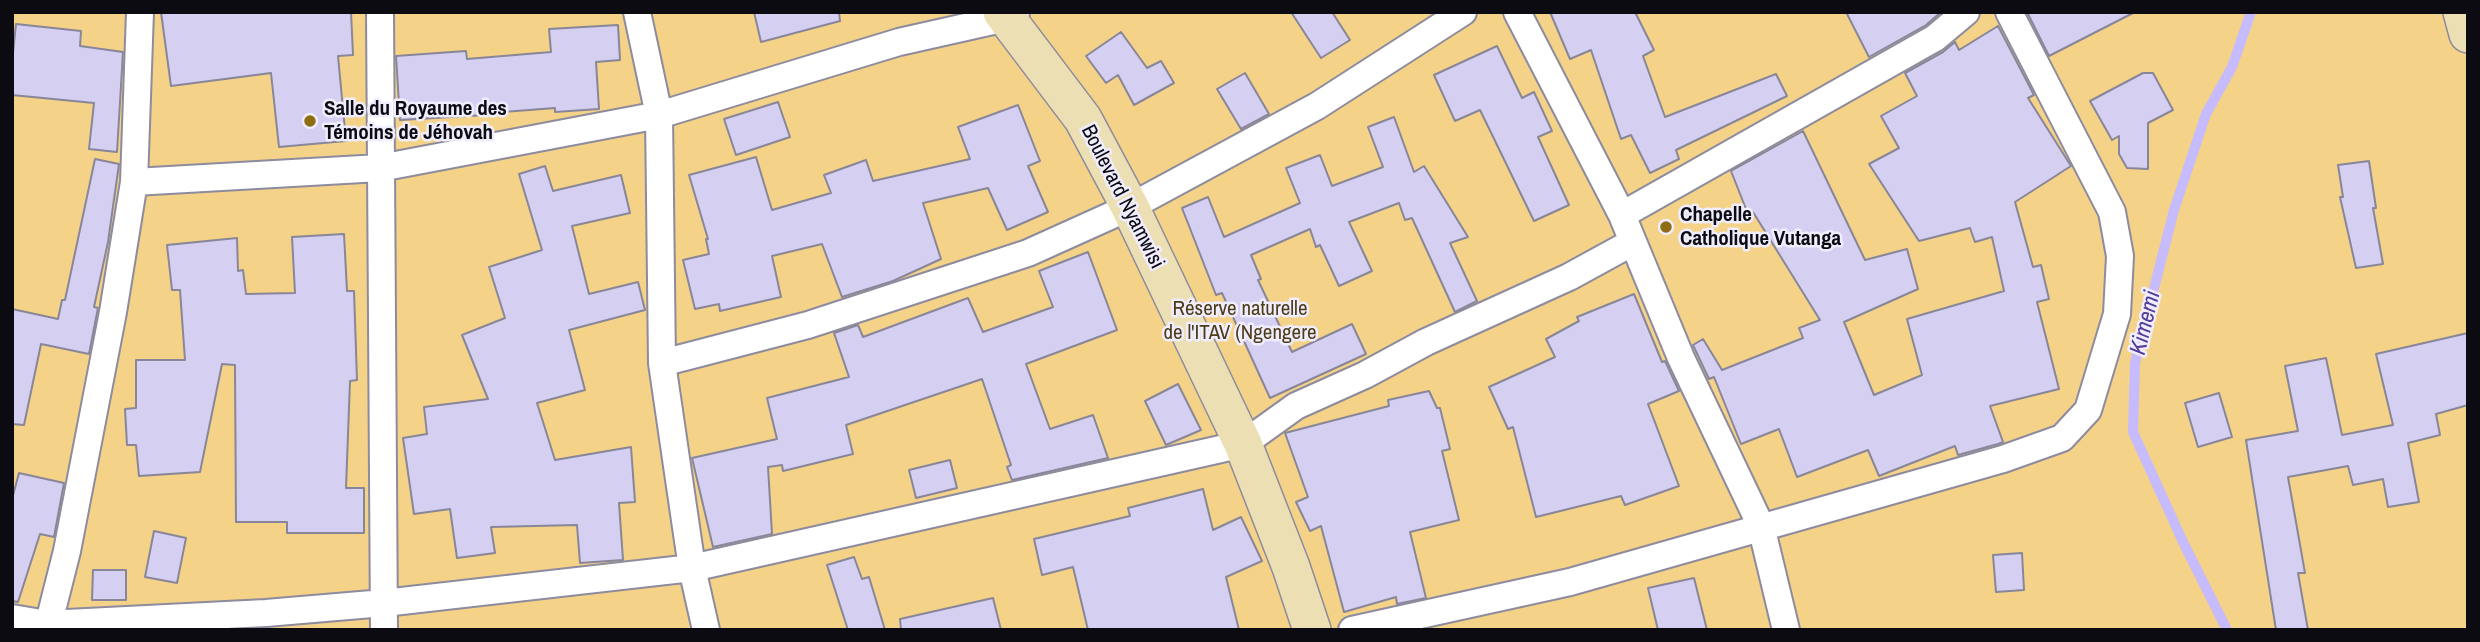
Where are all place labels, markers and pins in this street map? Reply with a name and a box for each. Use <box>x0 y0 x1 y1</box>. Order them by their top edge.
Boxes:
place label: Salle du Royaume des Témoins de Jéhovah <box>324 96 507 146</box>
marker: Salle du Royaume des Témoins de Jéhovah <box>302 113 318 129</box>
place label: Chapelle Catholique Vutanga <box>1680 202 1841 252</box>
marker: Chapelle Catholique Vutanga <box>1658 219 1674 235</box>

